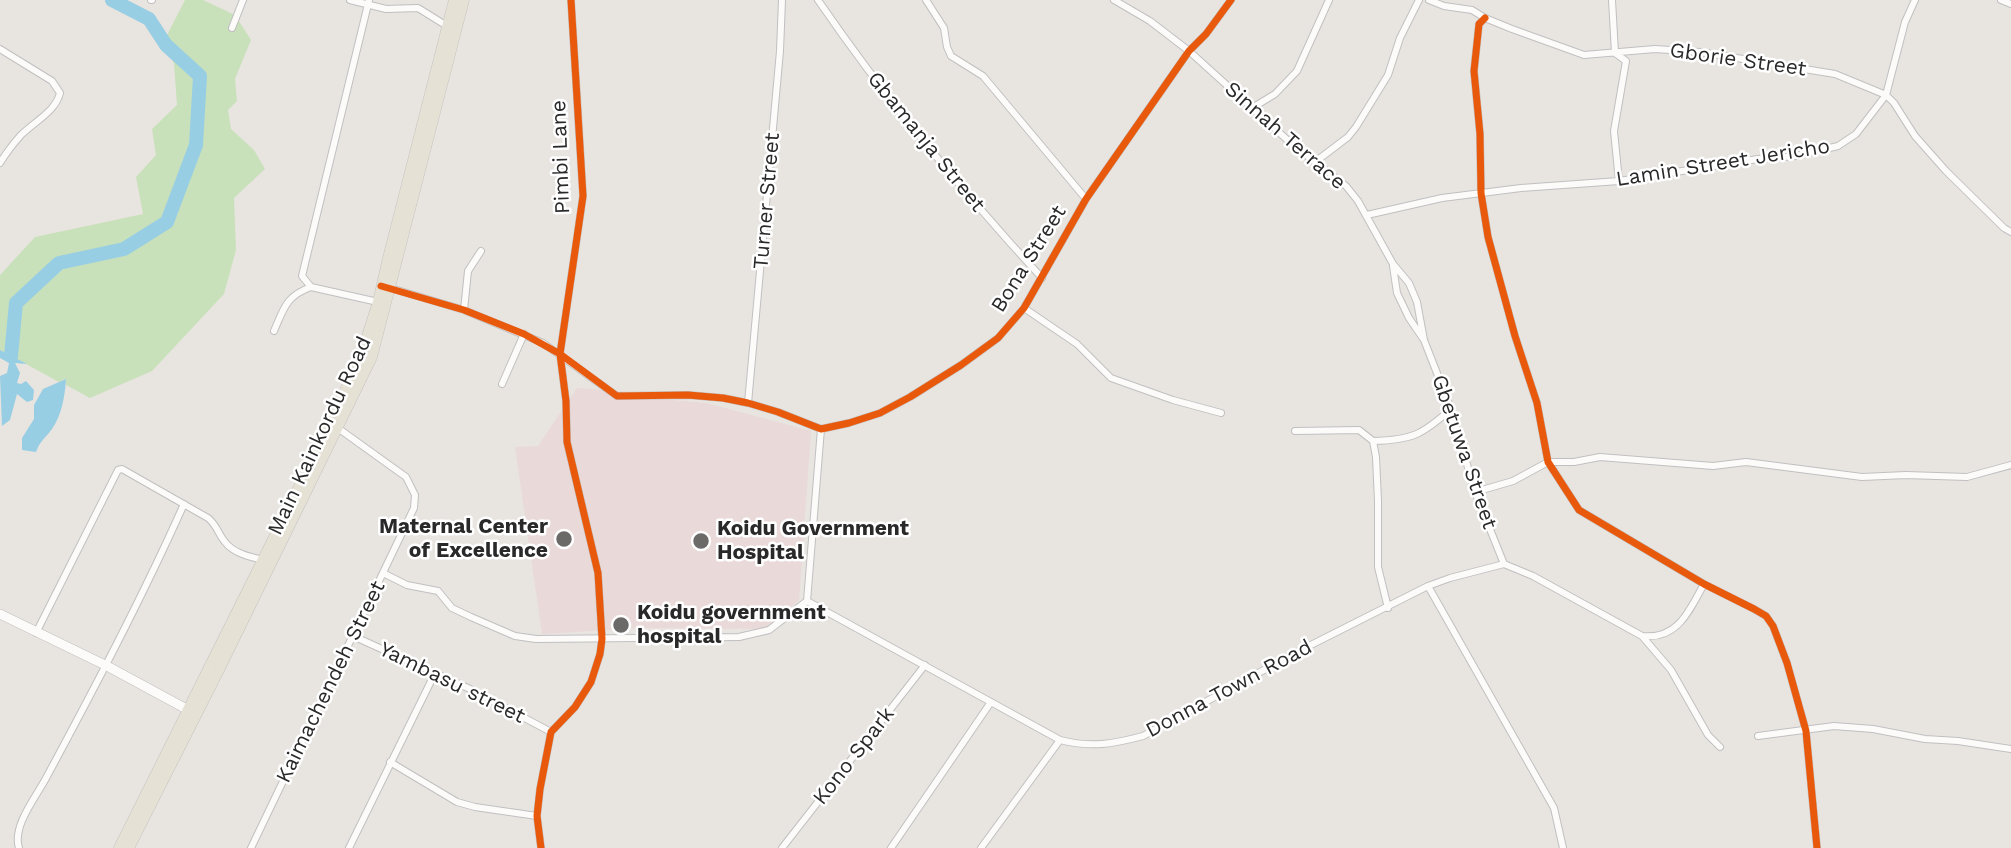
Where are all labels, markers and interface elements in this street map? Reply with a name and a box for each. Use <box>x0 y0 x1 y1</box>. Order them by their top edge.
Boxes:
street label: Gborie Street <box>1668 38 1808 82</box>
street label: Gbamanja Street <box>862 67 990 217</box>
street label: Sinnah Terrace <box>1219 77 1351 195</box>
street label: Pimbi Lane <box>546 100 576 214</box>
street label: Turner Street <box>748 132 786 270</box>
street label: Lamin Street Jericho <box>1614 134 1832 192</box>
street label: Bona Street <box>986 201 1072 317</box>
street label: Main Kainkordu Road <box>263 333 377 539</box>
street label: Gbetuwa Street <box>1426 372 1502 532</box>
place label: Maternal Center of Excellence <box>379 514 548 564</box>
place label: Koidu Government Hospital <box>717 516 909 566</box>
marker: Maternal Center of Excellence <box>554 529 574 549</box>
marker: Koidu Government Hospital <box>691 531 711 551</box>
street label: Kaimachendeh Street <box>271 577 391 787</box>
place label: Koidu government hospital <box>637 600 826 650</box>
marker: Koidu government hospital <box>611 615 631 635</box>
street label: Donna Town Road <box>1142 635 1316 743</box>
street label: Yambasu street <box>375 637 529 729</box>
street label: Kono Spark <box>808 702 900 810</box>

